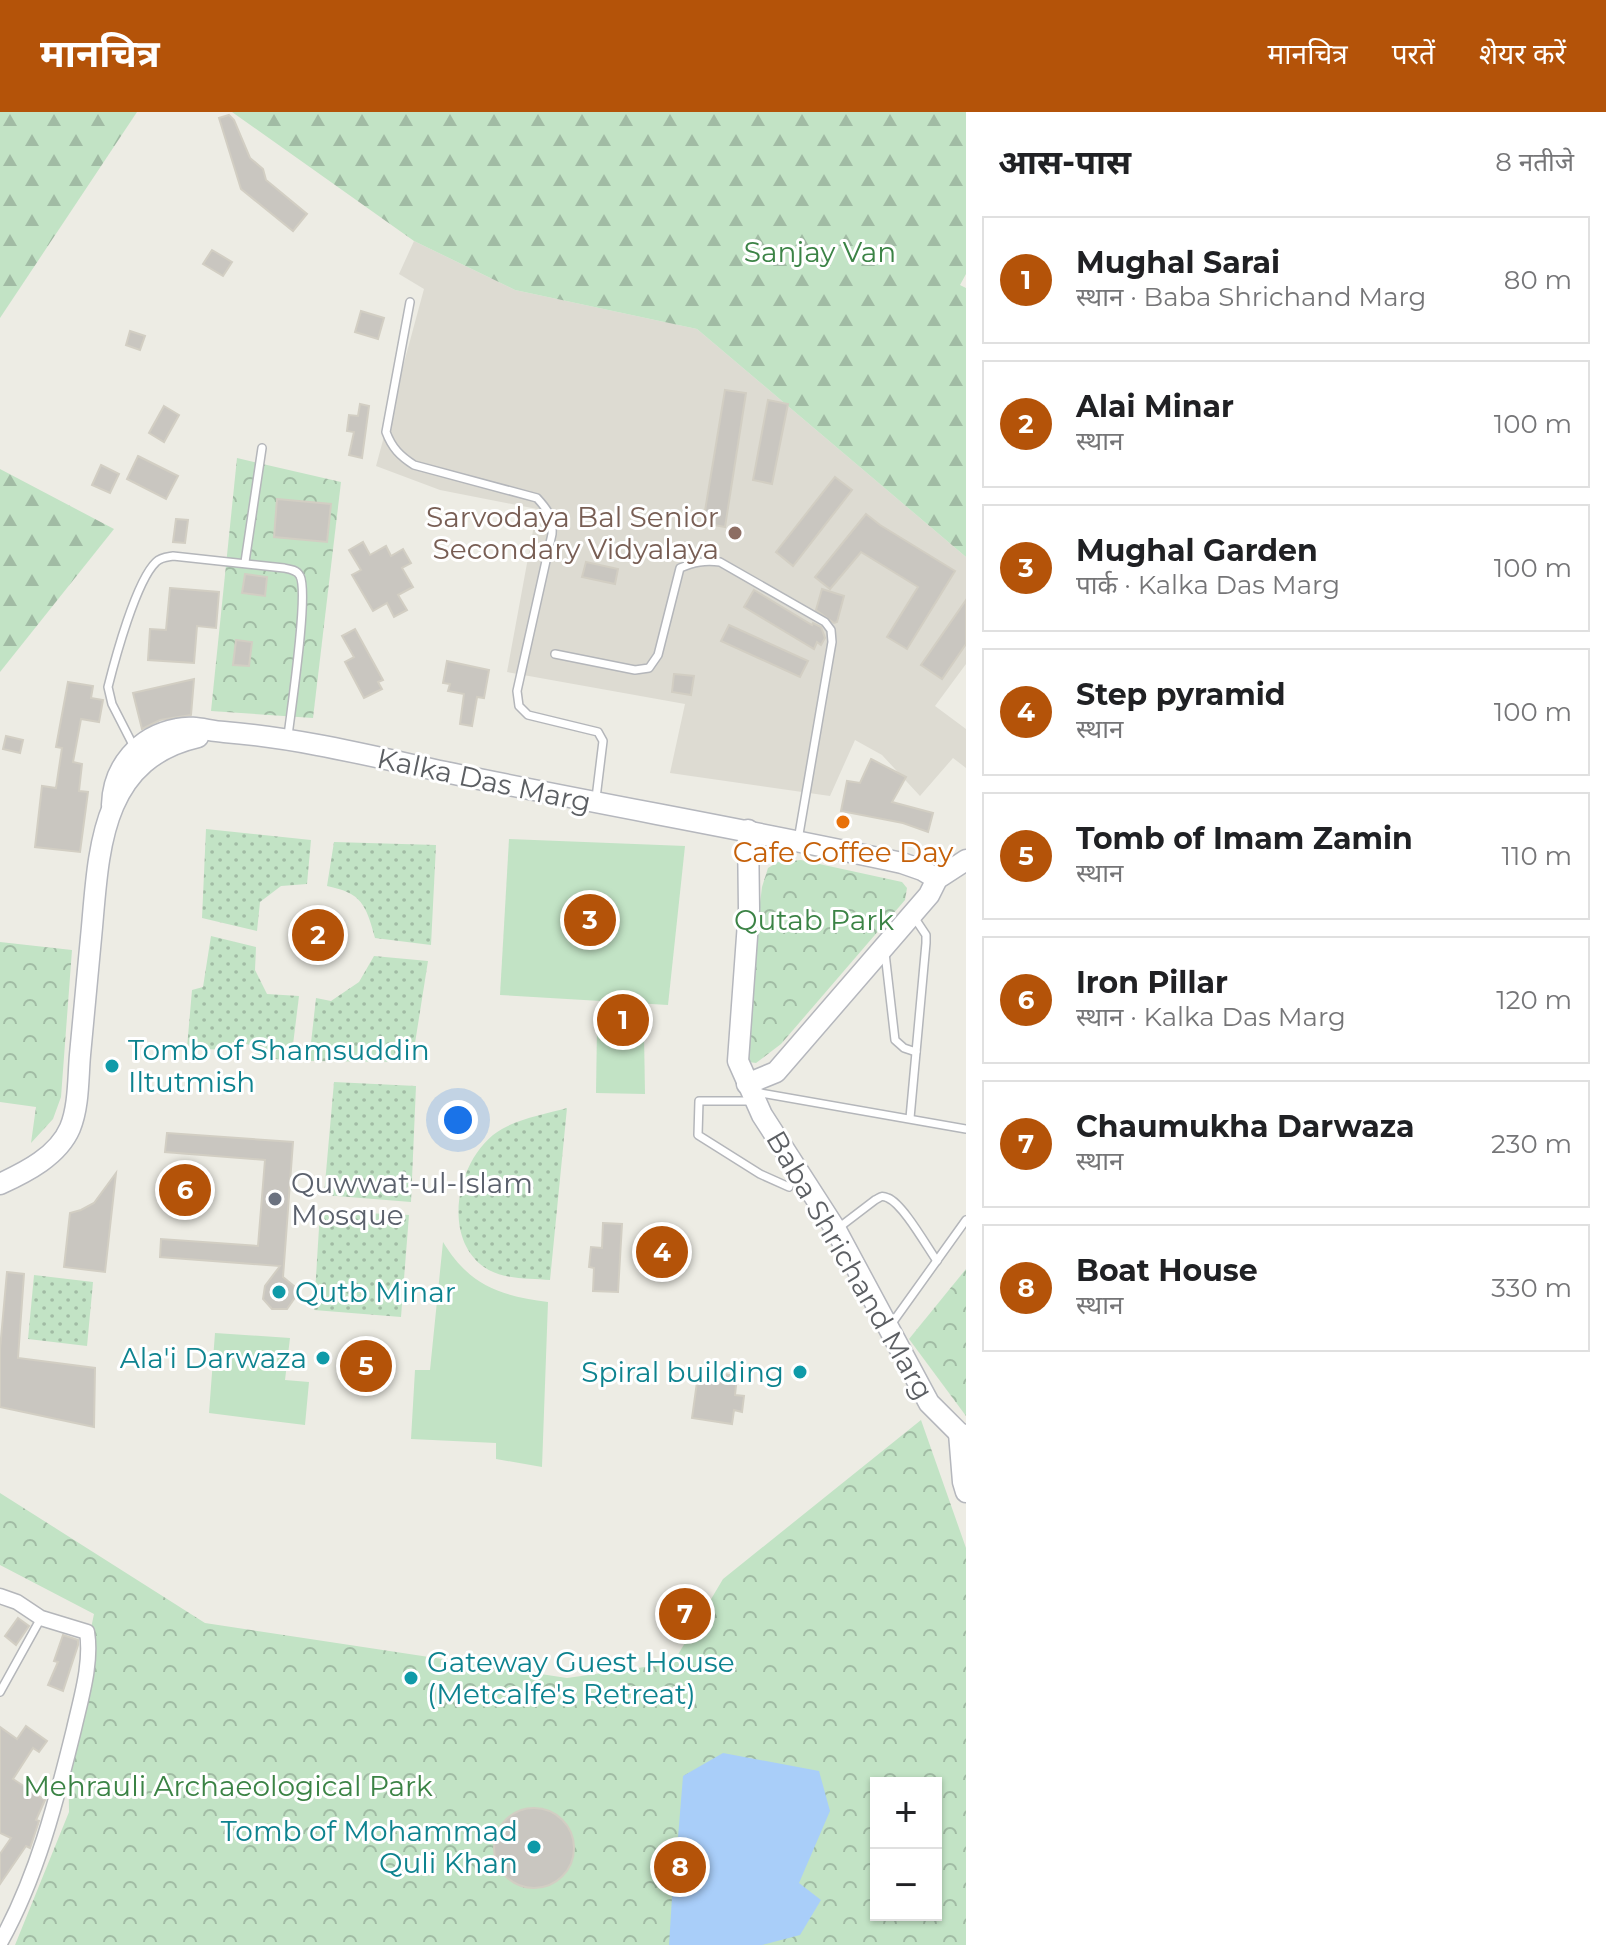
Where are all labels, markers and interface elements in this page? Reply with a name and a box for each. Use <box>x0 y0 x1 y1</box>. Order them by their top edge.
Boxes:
text: मानचित्र <box>40 30 160 77</box>
text: मानचित्र <box>1268 37 1348 71</box>
text: परतें <box>1392 37 1435 71</box>
text: शेयर करें <box>1479 37 1566 71</box>
text: आस-पास <box>998 141 1131 183</box>
text: 8 नतीजे <box>1495 146 1574 178</box>
park label: Sanjay Van <box>744 235 896 269</box>
text: Mughal Sarai <box>1076 244 1280 281</box>
text: 1 <box>1021 264 1031 296</box>
text: 80 m <box>1504 264 1572 296</box>
text: स्थान · Baba Shrichand Marg <box>1076 281 1426 313</box>
text: Alai Minar <box>1076 388 1234 425</box>
text: 2 <box>1018 408 1034 440</box>
text: 100 m <box>1494 408 1572 440</box>
text: स्थान <box>1076 425 1123 457</box>
place label: Sarvodaya Bal Senior Secondary Vidyalaya <box>426 500 719 566</box>
marker: Sarvodaya Bal Senior Secondary Vidyalaya <box>726 524 744 542</box>
text: Mughal Garden <box>1076 532 1318 569</box>
text: 3 <box>1018 552 1034 584</box>
text: 100 m <box>1494 552 1572 584</box>
text: पार्क · Kalka Das Marg <box>1076 569 1340 601</box>
text: Step pyramid <box>1076 676 1286 713</box>
text: 4 <box>1017 696 1035 728</box>
text: 100 m <box>1494 696 1572 728</box>
text: स्थान <box>1076 713 1123 745</box>
street label: Kalka Das Marg <box>374 741 594 819</box>
marker: Cafe Coffee Day <box>834 813 852 831</box>
text: Tomb of Imam Zamin <box>1076 820 1413 857</box>
place label: Cafe Coffee Day <box>733 835 954 869</box>
text: 5 <box>1018 840 1034 872</box>
text: 110 m <box>1502 840 1572 872</box>
text: स्थान <box>1076 857 1123 889</box>
pin: 3 <box>564 890 616 950</box>
park label: Qutab Park <box>734 903 894 937</box>
pin: 2 <box>292 905 344 965</box>
text: Iron Pillar <box>1076 964 1228 1001</box>
text: 6 <box>1018 984 1034 1016</box>
text: 120 m <box>1496 984 1572 1016</box>
pin: 1 <box>597 990 649 1050</box>
text: स्थान · Kalka Das Marg <box>1076 1001 1346 1033</box>
place label: Tomb of Shamsuddin Iltutmish <box>128 1033 430 1099</box>
marker: Tomb of Shamsuddin Iltutmish <box>103 1057 121 1075</box>
your location <box>438 1100 478 1140</box>
text: Chaumukha Darwaza <box>1076 1108 1414 1145</box>
street label: Baba Shrichand Marg <box>759 1125 941 1405</box>
text: 7 <box>1018 1128 1034 1160</box>
text: 230 m <box>1491 1128 1572 1160</box>
text: स्थान <box>1076 1145 1123 1177</box>
pin: 6 <box>159 1160 211 1220</box>
place label: Quwwat-ul-Islam Mosque <box>291 1166 533 1232</box>
marker: Quwwat-ul-Islam Mosque <box>266 1190 284 1208</box>
pin: 4 <box>636 1222 688 1282</box>
text: Boat House <box>1076 1252 1258 1289</box>
text: 8 <box>1017 1272 1035 1304</box>
text: 330 m <box>1491 1272 1572 1304</box>
place label: Qutb Minar <box>295 1275 456 1309</box>
marker: Qutb Minar <box>270 1283 288 1301</box>
text: स्थान <box>1076 1289 1123 1321</box>
pin: 5 <box>340 1336 392 1396</box>
place label: Ala'i Darwaza <box>120 1341 307 1375</box>
marker: Ala'i Darwaza <box>314 1349 332 1367</box>
place label: Spiral building <box>581 1355 784 1389</box>
marker: Spiral building <box>791 1363 809 1381</box>
pin: 7 <box>659 1584 711 1644</box>
place label: Gateway Guest House (Metcalfe's Retreat) <box>427 1645 735 1711</box>
marker: Gateway Guest House (Metcalfe's Retreat) <box>402 1669 420 1687</box>
park label: Mehrauli Archaeological Park <box>23 1769 433 1803</box>
map controls <box>870 1777 942 1921</box>
button: + <box>870 1777 942 1849</box>
place label: Tomb of Mohammad Quli Khan <box>221 1814 518 1880</box>
pin: 8 <box>654 1837 706 1897</box>
marker: Tomb of Mohammad Quli Khan <box>525 1838 543 1856</box>
button: − <box>870 1849 942 1921</box>

